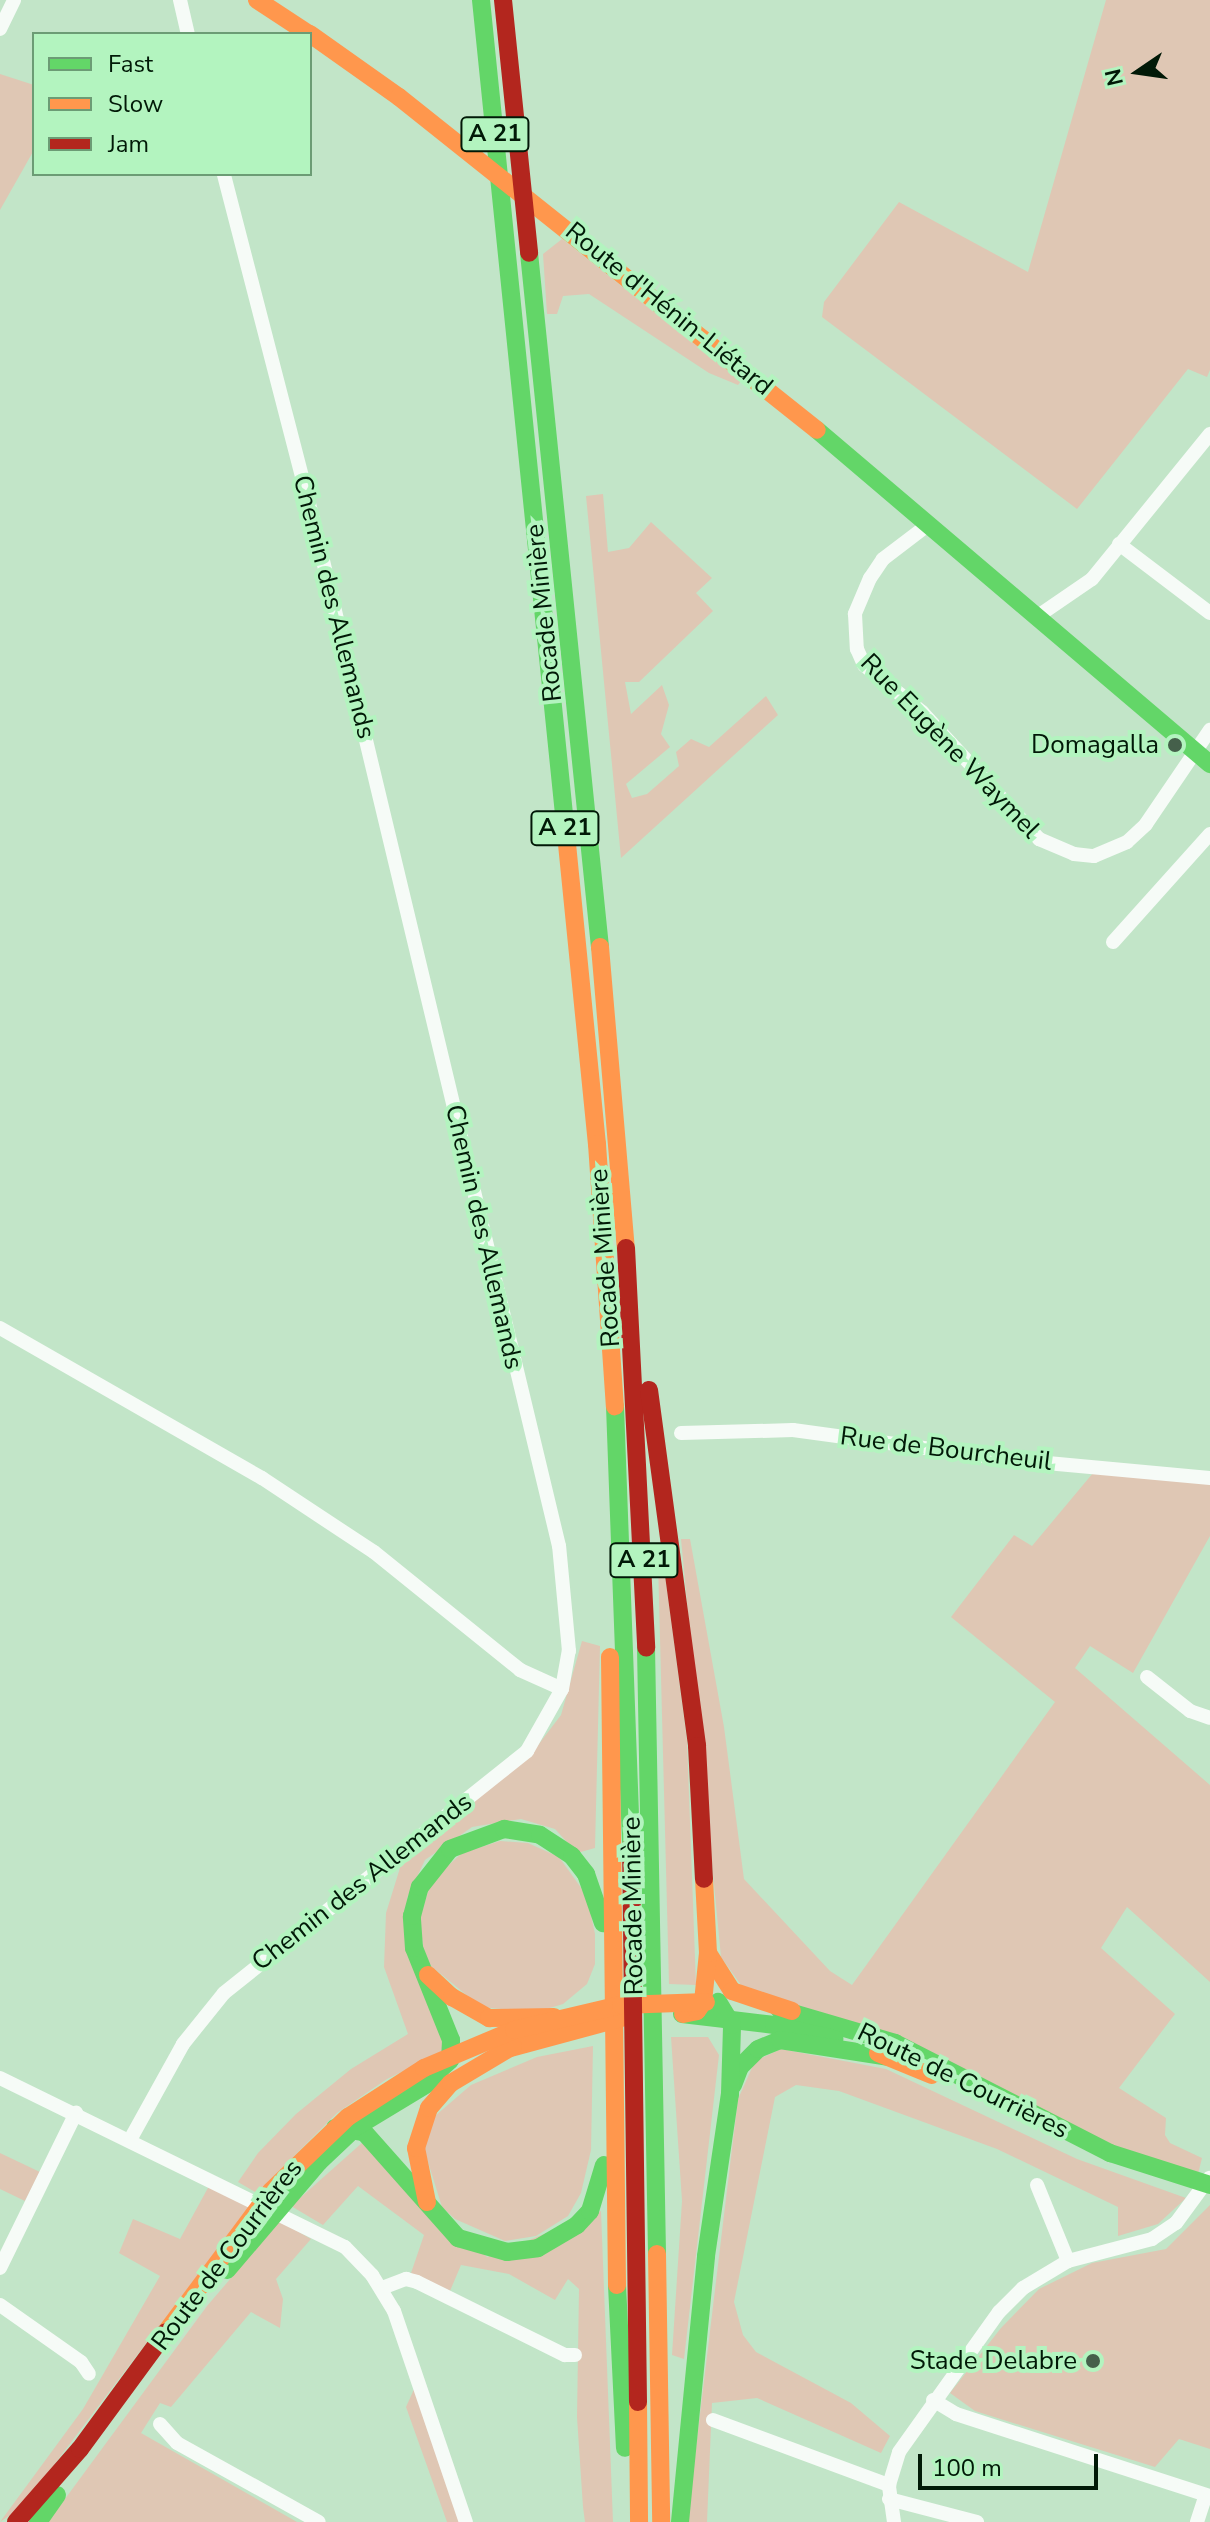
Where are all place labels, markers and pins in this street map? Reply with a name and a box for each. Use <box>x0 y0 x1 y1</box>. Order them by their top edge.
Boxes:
place label: Domagalla <box>1031 729 1159 761</box>
marker: Domagalla <box>1166 736 1184 754</box>
place label: Stade Delabre <box>910 2345 1077 2377</box>
marker: Stade Delabre <box>1084 2352 1102 2370</box>

